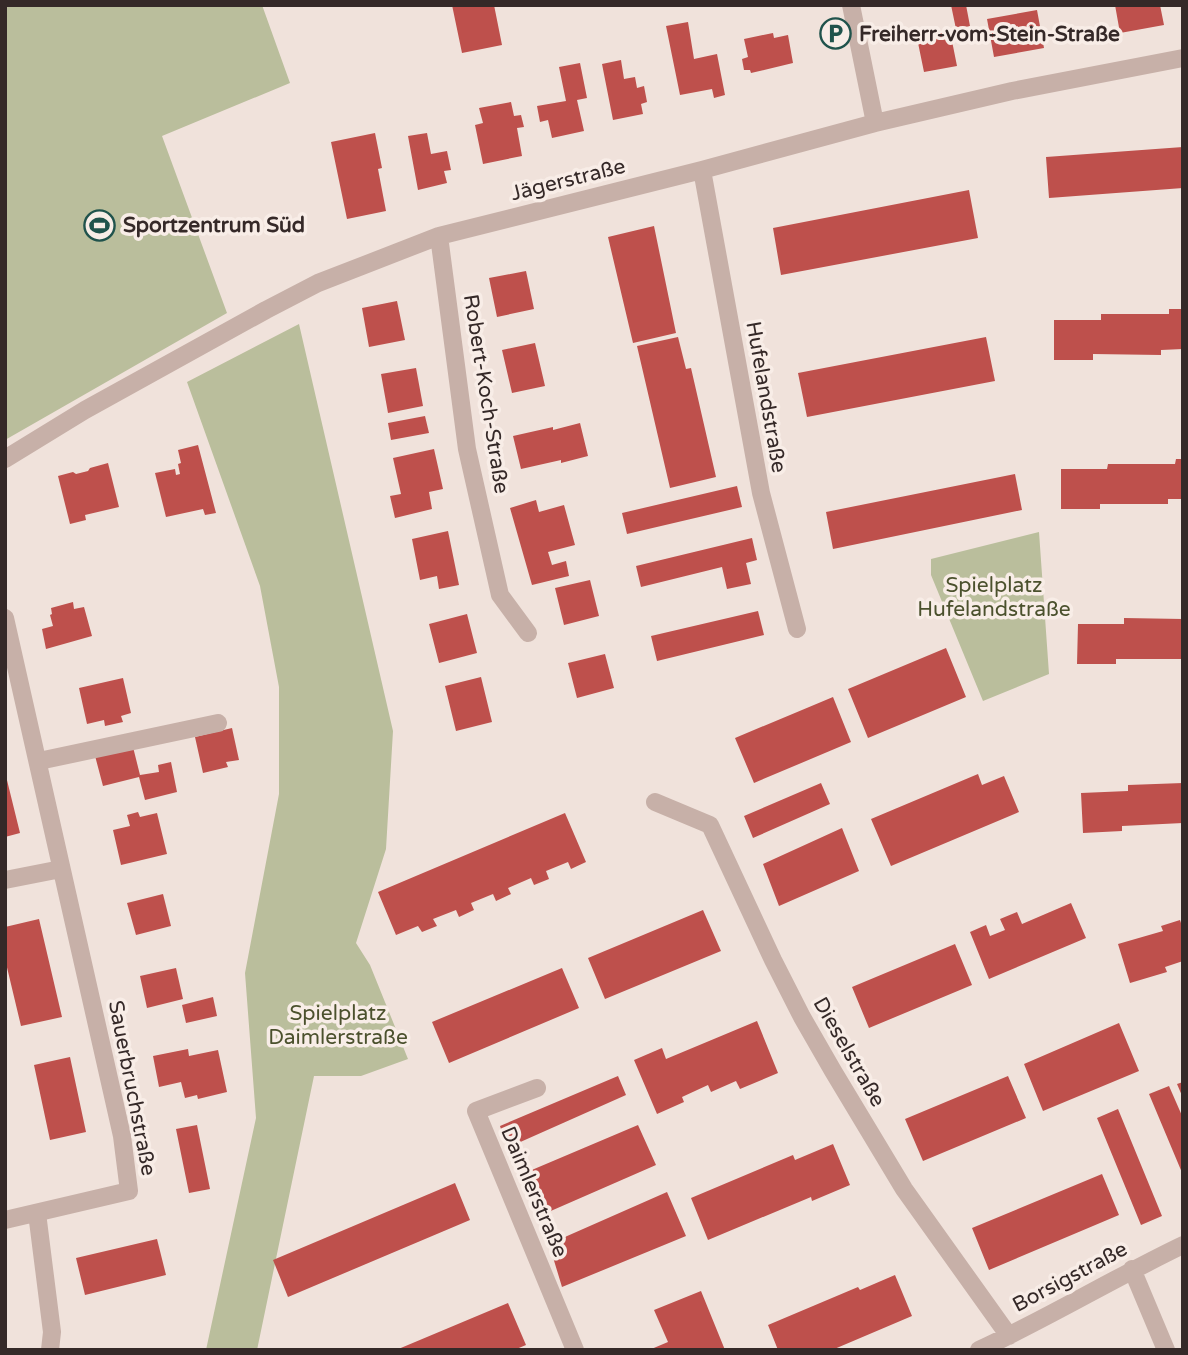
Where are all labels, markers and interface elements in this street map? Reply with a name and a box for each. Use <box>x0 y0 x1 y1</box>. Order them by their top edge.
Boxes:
parking icon: Freiherr-vom-Stein-Straße <box>819 17 853 51</box>
place label: Freiherr-vom-Stein-Straße <box>859 22 1120 47</box>
street label: Jägerstraße <box>508 154 628 206</box>
sports icon: Sportzentrum Süd <box>83 208 117 242</box>
place label: Sportzentrum Süd <box>123 213 305 238</box>
street label: Robert-Koch-Straße <box>458 293 514 496</box>
street label: Hufelandstraße <box>740 319 792 475</box>
park label: Spielplatz Hufelandstraße <box>917 573 1071 622</box>
street label: Dieselstraße <box>808 993 890 1111</box>
street label: Sauerbruchstraße <box>103 998 161 1178</box>
park label: Spielplatz Daimlerstraße <box>268 1001 408 1050</box>
street label: Daimlerstraße <box>495 1123 573 1261</box>
street label: Borsigstraße <box>1008 1236 1132 1318</box>

